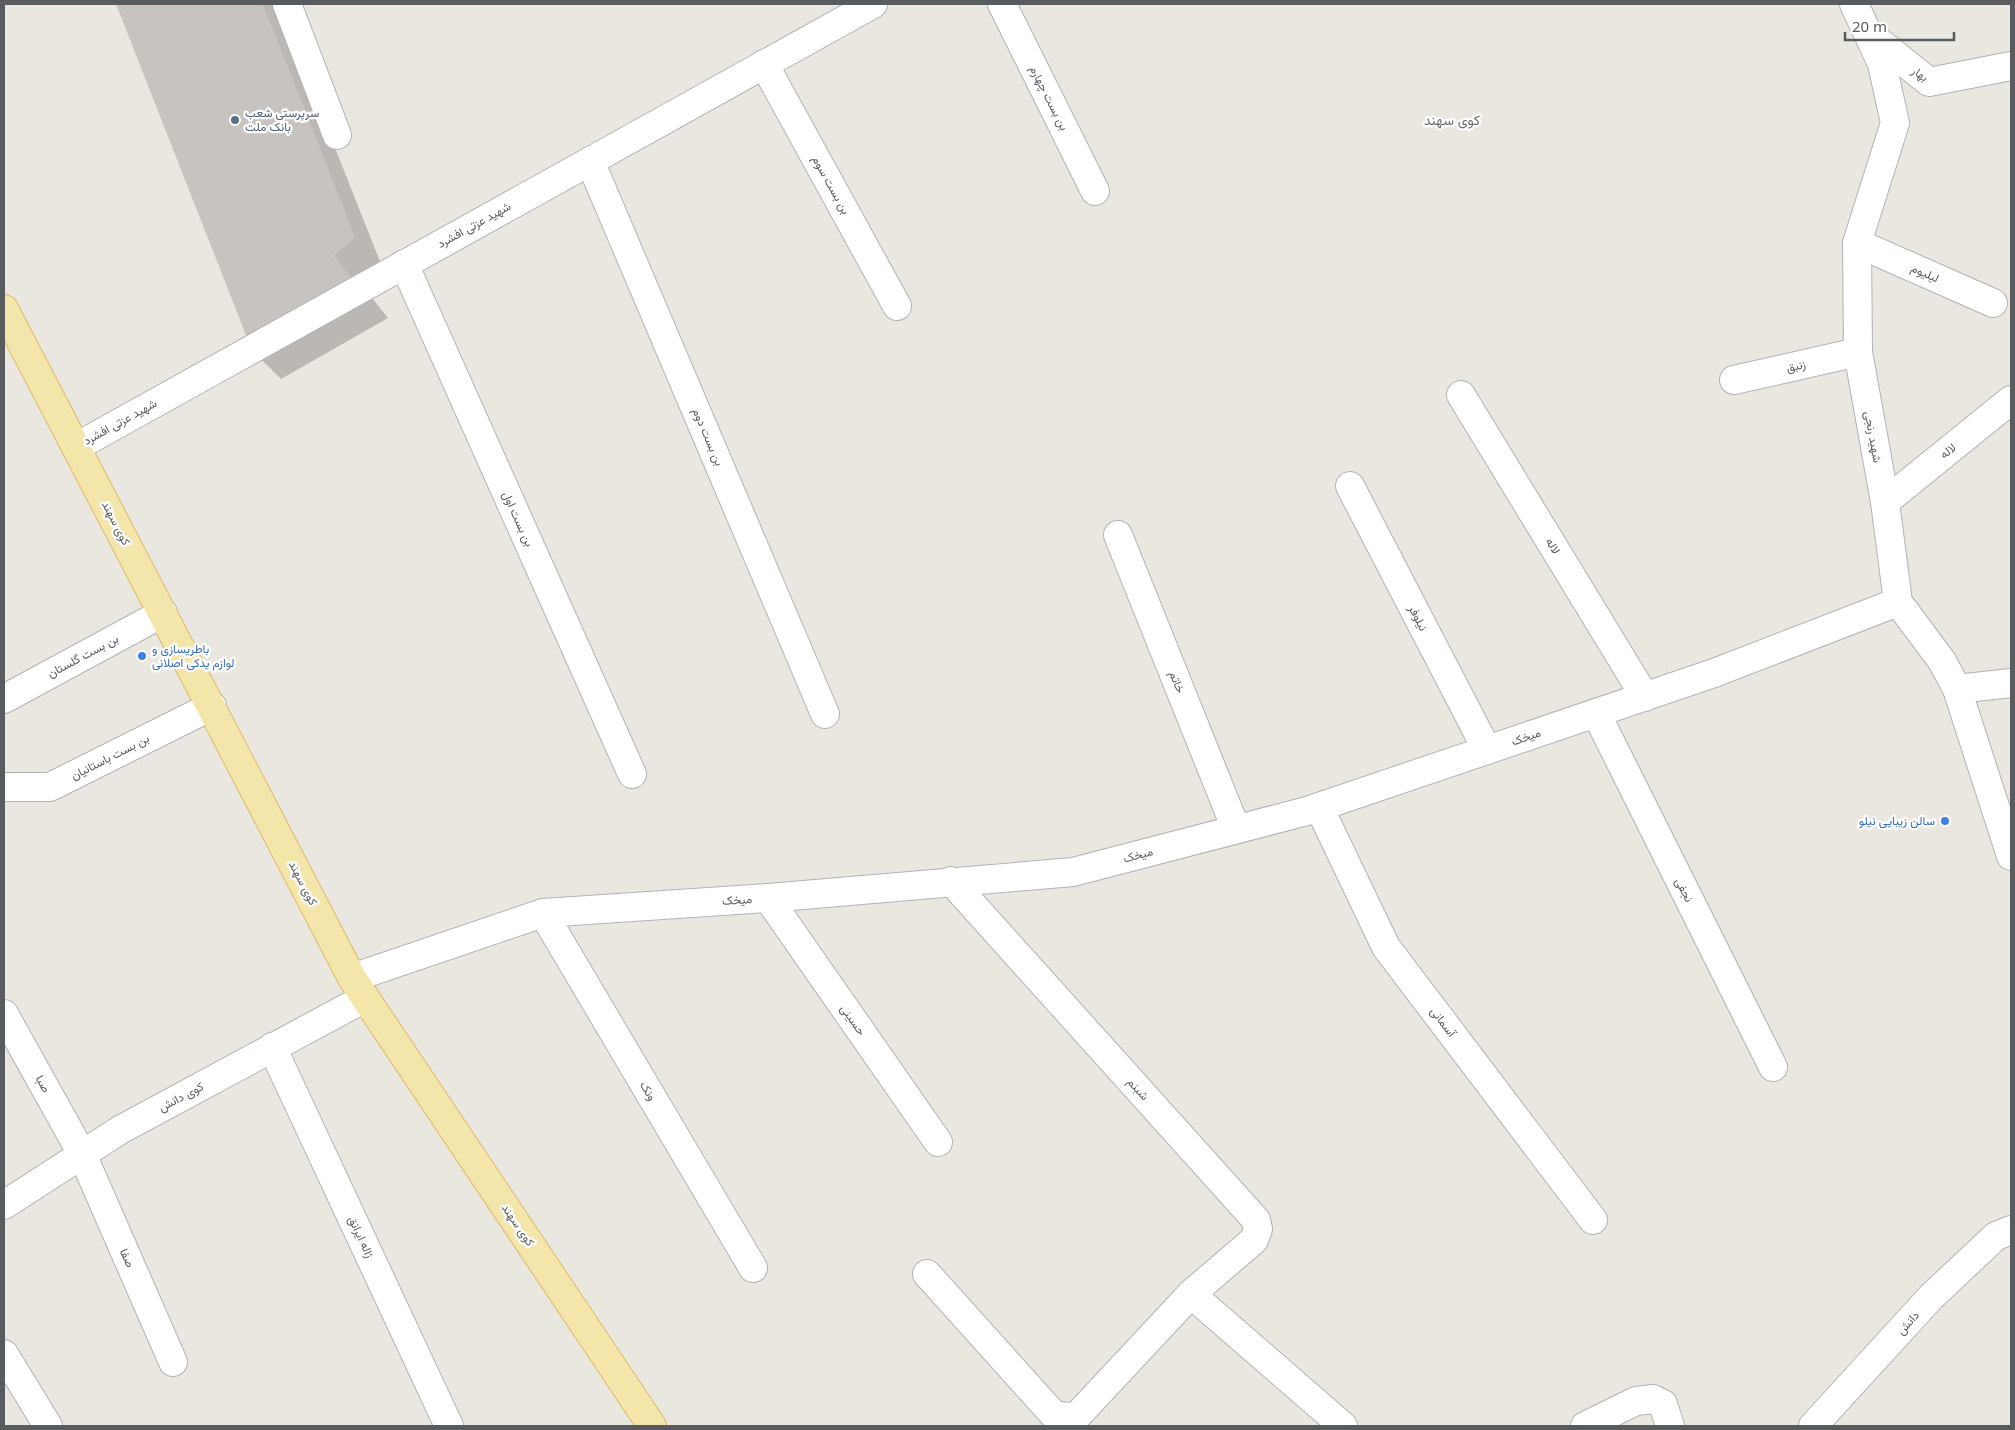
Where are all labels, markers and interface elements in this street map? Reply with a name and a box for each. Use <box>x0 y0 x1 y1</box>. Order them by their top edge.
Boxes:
scale bar <box>1845 10 1954 42</box>
text: 20 m <box>1852 16 1887 36</box>
street label: بهار <box>1908 61 1932 85</box>
street label: بن بست چهارم <box>1026 62 1073 133</box>
place label: سرپرستی شعب بانک ملت <box>245 104 319 135</box>
district label: کوی سهند <box>1424 110 1480 129</box>
marker: سرپرستی شعب بانک ملت <box>229 114 241 126</box>
street label: بن بست سوم <box>808 152 855 217</box>
street label: شهید عزتی افشرد <box>434 197 514 252</box>
street label: لیلیوم <box>1908 259 1942 286</box>
street label: زنبق <box>1785 355 1807 376</box>
street label: شهید عزتی افشرد <box>80 394 160 449</box>
street label: بن بست دوم <box>689 405 728 468</box>
street label: شهید رنجی <box>1861 410 1886 464</box>
street label: لاله <box>1936 439 1959 462</box>
street label: بن بست اول <box>499 488 538 549</box>
street label: کوی سهند <box>98 497 135 548</box>
street label: لاله <box>1542 534 1565 557</box>
street label: نیلوفر <box>1404 601 1432 634</box>
street label: بن بست گلستان <box>44 630 121 681</box>
place label: باطریسازی و لوازم یدکی اصلانی <box>152 640 234 671</box>
marker: باطریسازی و لوازم یدکی اصلانی <box>136 650 148 662</box>
street label: خاتم <box>1165 668 1190 695</box>
street label: میخک <box>1509 724 1543 749</box>
street label: بن بست باستانیان <box>68 729 152 784</box>
place label: سالن زیبایی نیلو <box>1859 812 1935 829</box>
marker: سالن زیبایی نیلو <box>1939 815 1951 827</box>
street label: میخک <box>1121 842 1155 867</box>
street label: کوی سهند <box>285 857 322 908</box>
street label: نجفی <box>1671 875 1698 905</box>
street label: میخک <box>721 890 753 909</box>
street label: حسینی <box>837 1001 870 1039</box>
street label: آسمانی <box>1427 1003 1461 1041</box>
street label: صبا <box>32 1072 55 1095</box>
street label: شبنم <box>1124 1074 1153 1104</box>
street label: کوی دانش <box>155 1078 206 1116</box>
street label: ونک <box>636 1078 661 1104</box>
street label: کوی سهند <box>498 1200 539 1249</box>
street label: ژاله ایرانق <box>344 1213 379 1261</box>
street label: صفا <box>116 1246 139 1270</box>
street label: دانش <box>1892 1307 1923 1338</box>

